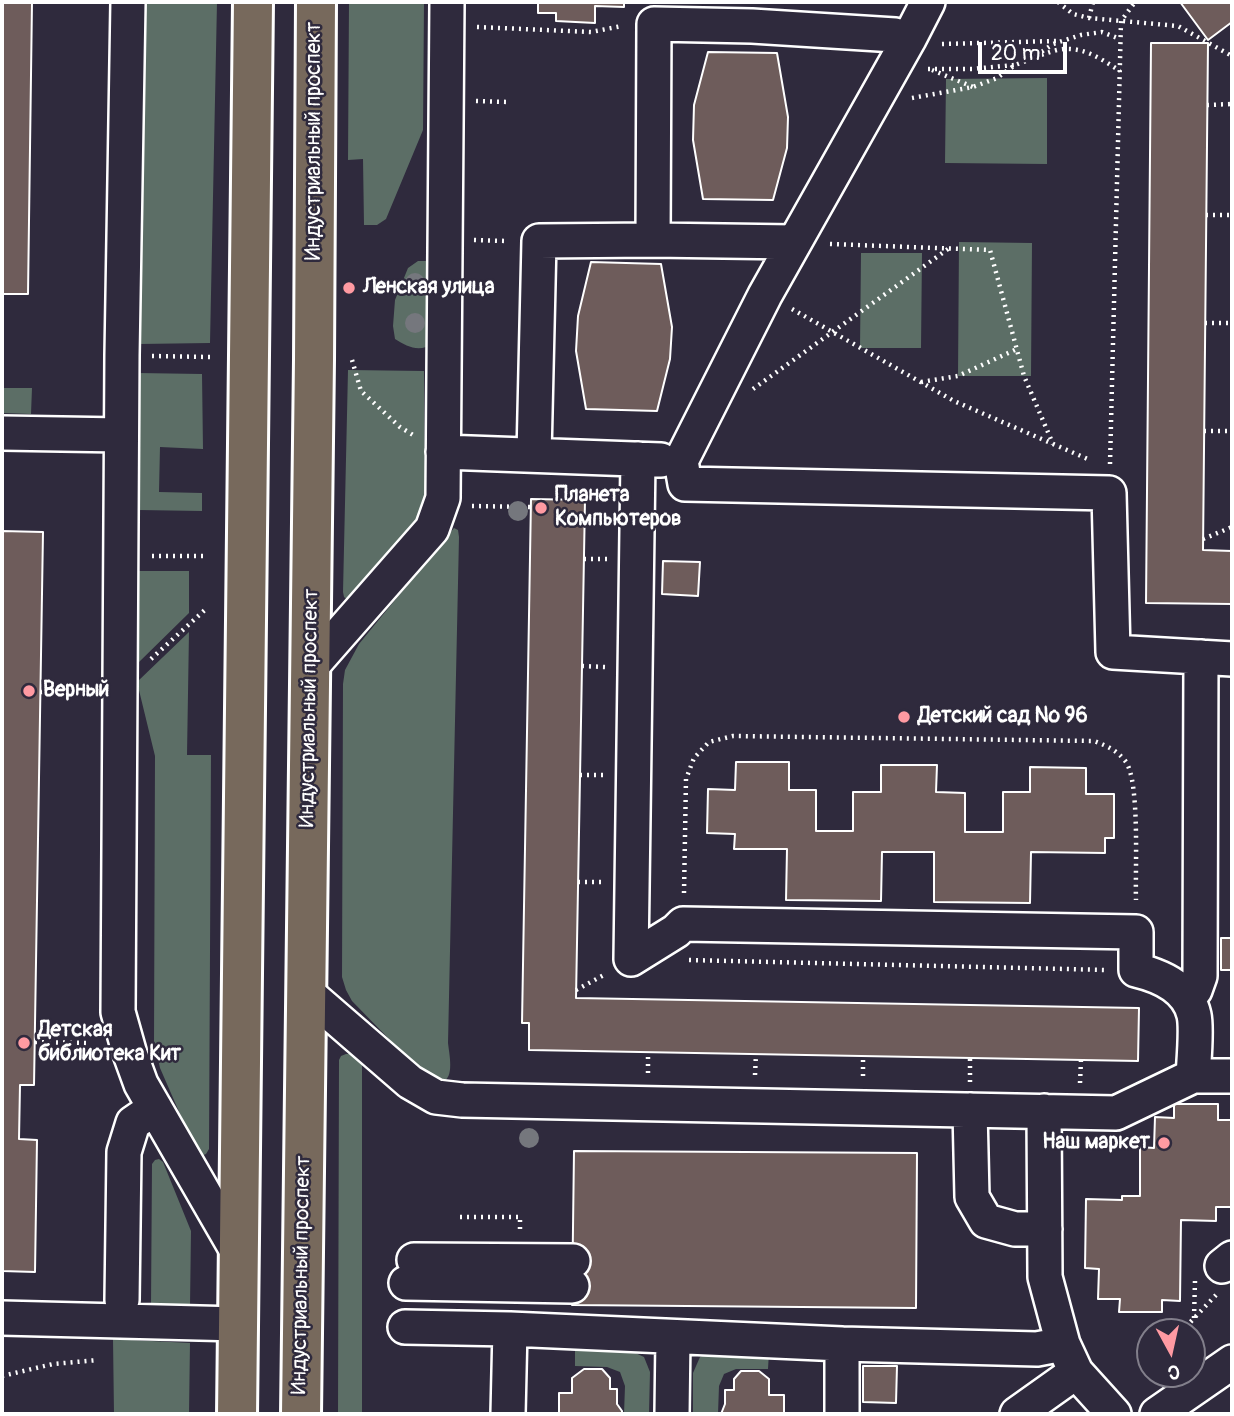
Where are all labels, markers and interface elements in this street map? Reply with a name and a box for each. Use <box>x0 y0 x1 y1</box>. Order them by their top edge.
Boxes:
street label: Индустриальный проспект <box>302 22 328 260</box>
scale bar <box>982 28 1071 72</box>
text: 20 m <box>991 40 1040 67</box>
place label: Ленская улица <box>363 275 494 301</box>
marker: Ленская улица <box>341 280 357 296</box>
place label: Планета Компьютеров <box>555 483 681 533</box>
marker: Планета Компьютеров <box>533 500 549 516</box>
street label: Индустриальный проспект <box>295 588 325 828</box>
place label: Верный <box>43 678 109 704</box>
marker: Верный <box>21 683 37 699</box>
place label: Детский сад № 96 <box>918 704 1088 730</box>
marker: Детский сад № 96 <box>896 709 912 725</box>
place label: Детская библиотека Кит <box>38 1018 181 1068</box>
marker: Детская библиотека Кит <box>16 1035 32 1051</box>
place label: Наш маркет <box>1042 1130 1150 1156</box>
marker: Наш маркет <box>1156 1135 1172 1151</box>
street label: Индустриальный проспект <box>287 1155 317 1395</box>
north arrow <box>1136 1318 1206 1388</box>
text: С <box>1166 1359 1181 1385</box>

